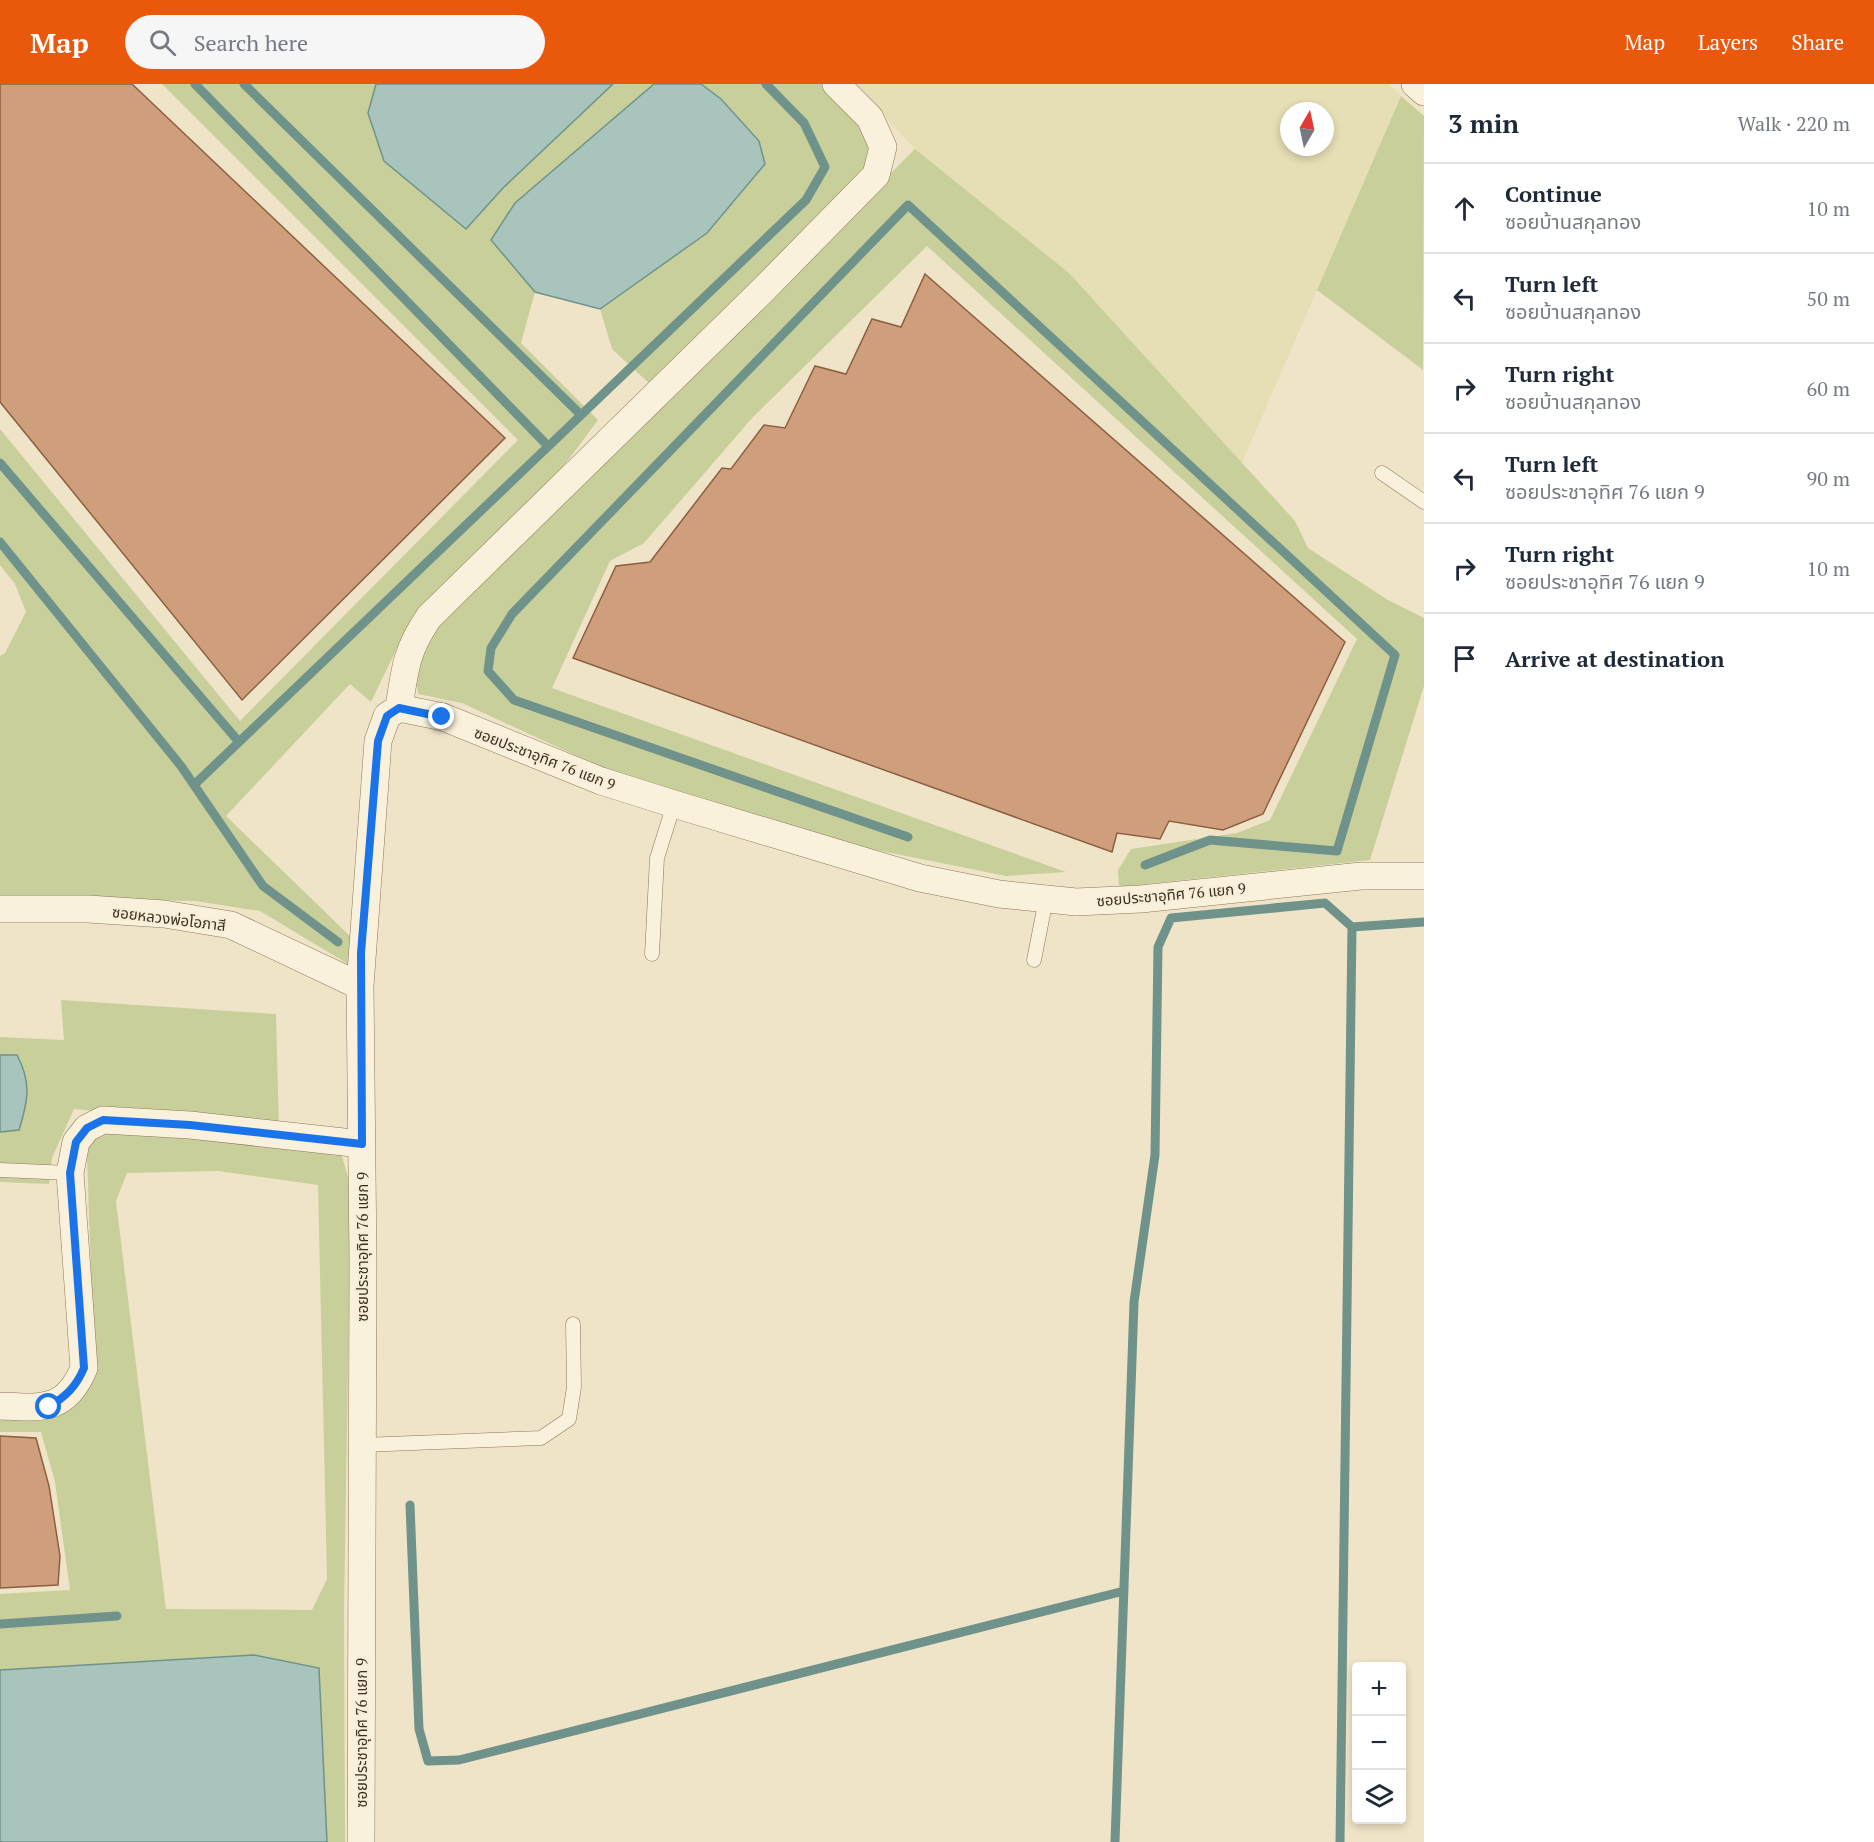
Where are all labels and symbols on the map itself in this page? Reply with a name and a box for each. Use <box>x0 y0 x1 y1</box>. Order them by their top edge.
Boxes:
north arrow <box>1280 102 1334 156</box>
route end <box>428 703 454 729</box>
street label: ซอยประชาอุทิศ 76 แยก 9 <box>472 722 618 794</box>
street label: ซอยประชาอุทิศ 76 แยก 9 <box>1096 878 1246 910</box>
street label: ซอยหลวงพ่อโอภาสี <box>111 901 227 935</box>
street label: ซอยประชาอุทิศ 76 แยก 9 <box>352 1172 372 1322</box>
route start <box>35 1393 61 1419</box>
street label: ซอยประชาอุทิศ 76 แยก 9 <box>351 1658 371 1808</box>

